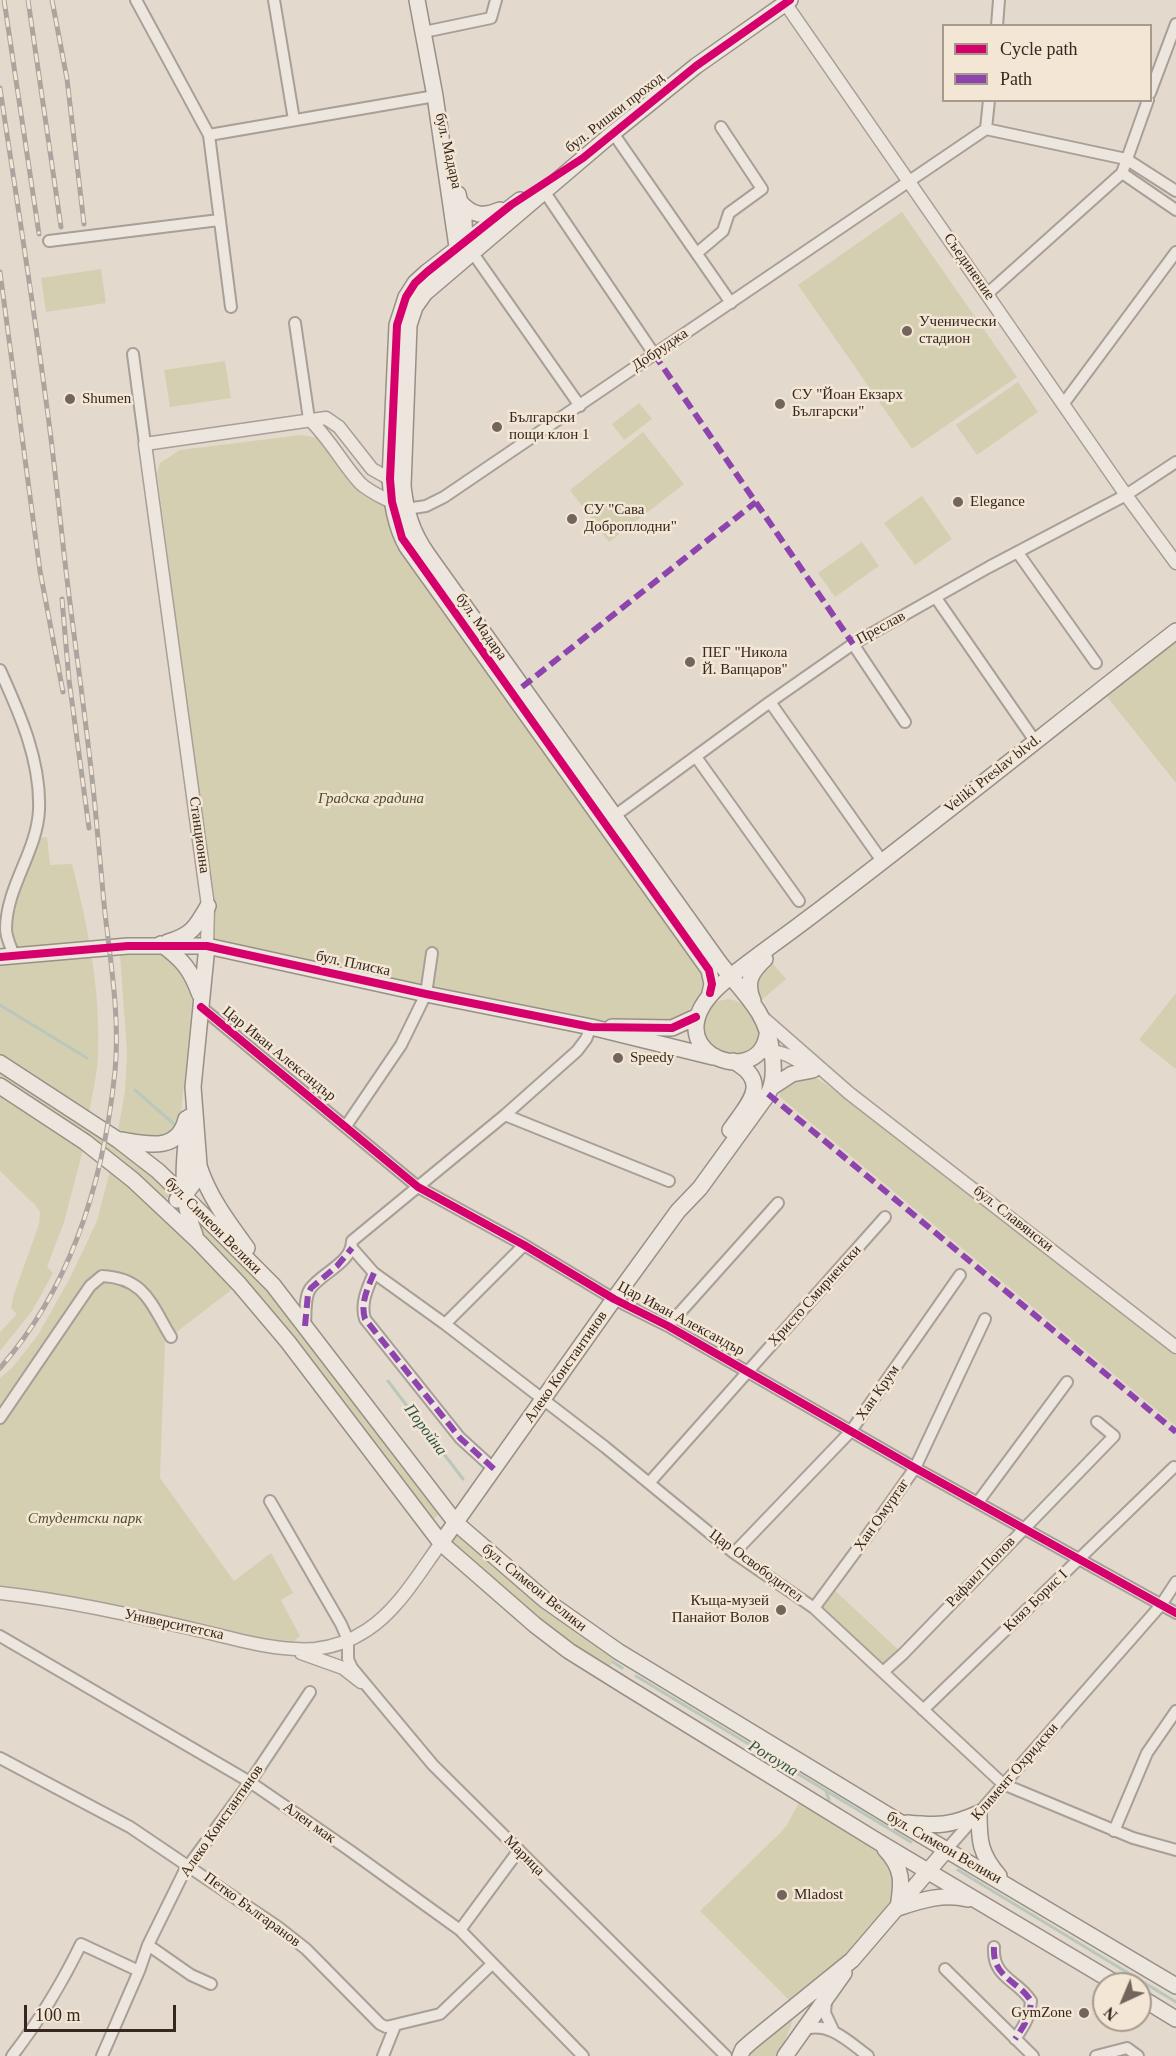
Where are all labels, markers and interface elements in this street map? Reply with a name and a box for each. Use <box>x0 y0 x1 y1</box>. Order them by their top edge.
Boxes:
legend <box>942 24 1152 102</box>
text: Cycle path <box>1000 39 1077 59</box>
street label: бул. Ришки проход <box>562 69 668 157</box>
text: Path <box>1000 69 1032 89</box>
street label: бул. Мадара <box>431 111 465 191</box>
street label: Съединение <box>939 230 999 304</box>
place label: Ученически стадион <box>919 313 996 348</box>
marker: Ученически стадион <box>900 324 914 338</box>
street label: Добруджа <box>628 325 692 375</box>
place label: СУ "Йоан Екзарх Български" <box>792 386 903 421</box>
place label: Shumen <box>82 390 131 408</box>
marker: Shumen <box>63 392 77 406</box>
marker: СУ "Йоан Екзарх Български" <box>773 397 787 411</box>
place label: Български пощи клон 1 <box>509 409 589 444</box>
marker: Български пощи клон 1 <box>490 420 504 434</box>
place label: Elegance <box>970 493 1025 511</box>
marker: Elegance <box>951 495 965 509</box>
place label: СУ "Сава Доброплодни" <box>584 501 677 536</box>
marker: СУ "Сава Доброплодни" <box>565 512 579 526</box>
street label: бул. Мадара <box>451 590 511 664</box>
street label: Преслав <box>853 607 909 649</box>
place label: ПЕГ "Никола Й. Вапцаров" <box>702 644 788 679</box>
marker: ПЕГ "Никола Й. Вапцаров" <box>683 655 697 669</box>
street label: Veliki Preslav blvd. <box>941 731 1045 817</box>
park label: Градска градина <box>318 790 424 808</box>
street label: Станционна <box>185 795 213 875</box>
street label: бул. Плиска <box>314 947 392 981</box>
street label: Цар Иван Александър <box>218 1003 340 1105</box>
place label: Speedy <box>630 1049 674 1067</box>
marker: Speedy <box>611 1051 625 1065</box>
street label: бул. Симеон Велики <box>161 1174 265 1278</box>
street label: бул. Славянски <box>969 1182 1057 1256</box>
street label: Христо Смирненски <box>765 1242 865 1350</box>
street label: Цар Иван Александър <box>614 1278 748 1360</box>
street label: Алеко Константинов <box>521 1307 611 1427</box>
street label: Хан Крум <box>852 1362 904 1424</box>
water label: Поройна <box>399 1400 451 1460</box>
street label: Хан Омуртаг <box>851 1475 913 1555</box>
park label: Студентски парк <box>28 1510 142 1528</box>
street label: Цар Освободител <box>705 1526 807 1606</box>
street label: Рафаил Попов <box>943 1533 1019 1611</box>
street label: бул. Симеон Велики <box>478 1540 590 1636</box>
street label: Княз Борис I <box>1000 1566 1072 1636</box>
place label: Къща-музей Панайот Волов <box>672 1592 769 1627</box>
marker: Къща-музей Панайот Волов <box>774 1603 788 1617</box>
street label: Университетска <box>122 1606 226 1644</box>
street label: Климент Охридски <box>968 1720 1062 1824</box>
water label: Poroyna <box>745 1737 801 1781</box>
street label: Алеко Константинов <box>177 1761 267 1881</box>
street label: Ален мак <box>279 1798 339 1848</box>
street label: бул. Симеон Велики <box>883 1808 1005 1888</box>
street label: Марица <box>500 1832 548 1880</box>
street label: Петко Българанов <box>200 1869 304 1951</box>
place label: Mladost <box>794 1886 843 1904</box>
marker: Mladost <box>775 1888 789 1902</box>
north arrow <box>1092 1972 1152 2032</box>
scale bar <box>27 1993 178 2031</box>
place label: GymZone <box>1011 2004 1072 2022</box>
text: N <box>1100 2004 1121 2024</box>
text: 100 m <box>35 2005 81 2025</box>
marker: GymZone <box>1077 2006 1091 2020</box>

